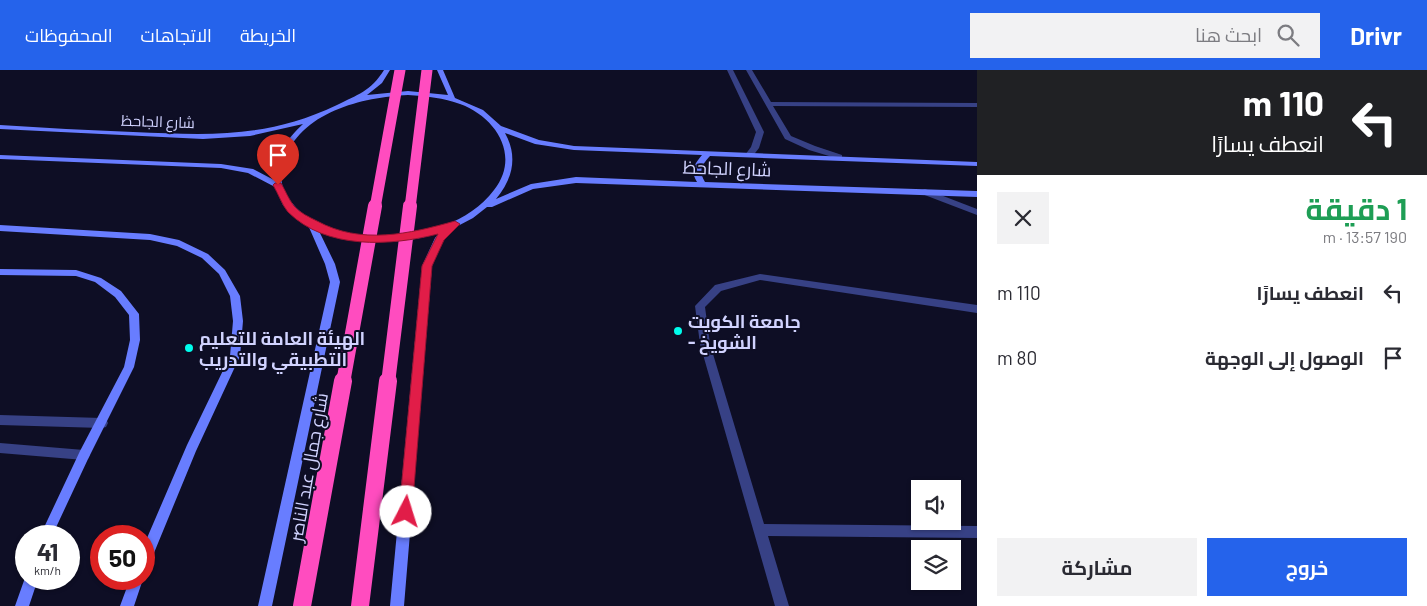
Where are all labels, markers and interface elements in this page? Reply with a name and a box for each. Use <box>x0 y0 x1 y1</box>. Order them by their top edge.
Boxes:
search box <box>970 13 1320 58</box>
icon: search <box>1274 21 1302 49</box>
text: Drivr <box>1350 21 1402 50</box>
text: ابحث هنا <box>1195 23 1262 46</box>
text: المحفوظات <box>25 24 113 46</box>
text: الاتجاهات <box>141 24 212 46</box>
text: الخريطة <box>240 24 296 46</box>
text: 110 m <box>1243 81 1324 123</box>
icon: left <box>1342 90 1407 155</box>
street label: شارع الجاحظ <box>121 111 195 134</box>
text: انعطف يسارًا <box>1211 130 1324 156</box>
pin <box>257 134 299 185</box>
icon: arrive <box>264 141 292 169</box>
street label: شارع الجاحظ <box>682 155 772 183</box>
text: 1 دقيقة <box>1306 190 1407 226</box>
button: close <box>997 192 1049 244</box>
text: 190 m · 13:57 <box>1323 227 1407 246</box>
icon: left <box>1379 279 1407 307</box>
text: 110 m <box>997 281 1041 304</box>
text: انعطف يسارًا <box>1257 281 1364 304</box>
place label: جامعة الكويت - الشويخ <box>688 310 801 355</box>
marker: جامعة الكويت - الشويخ <box>672 325 684 337</box>
place label: الهيئة العامة للتعليم التطبيقي والتدريب <box>199 327 365 375</box>
marker: الهيئة العامة للتعليم التطبيقي والتدريب <box>183 342 195 354</box>
icon: arrive <box>1379 344 1407 372</box>
text: 80 m <box>997 346 1037 369</box>
text: الوصول إلى الوجهة <box>1205 346 1364 369</box>
street label: شارع جمال عبد الناصر <box>284 391 334 544</box>
map controls <box>911 480 961 590</box>
button: sound <box>911 480 961 530</box>
position arrow <box>379 485 431 537</box>
speed limit sign: 50 <box>90 525 155 590</box>
text: 41 <box>37 536 58 566</box>
button: مشاركة <box>997 538 1197 596</box>
button: خروج <box>1207 538 1407 596</box>
button: layers <box>911 540 961 590</box>
text: km/h <box>34 563 61 577</box>

